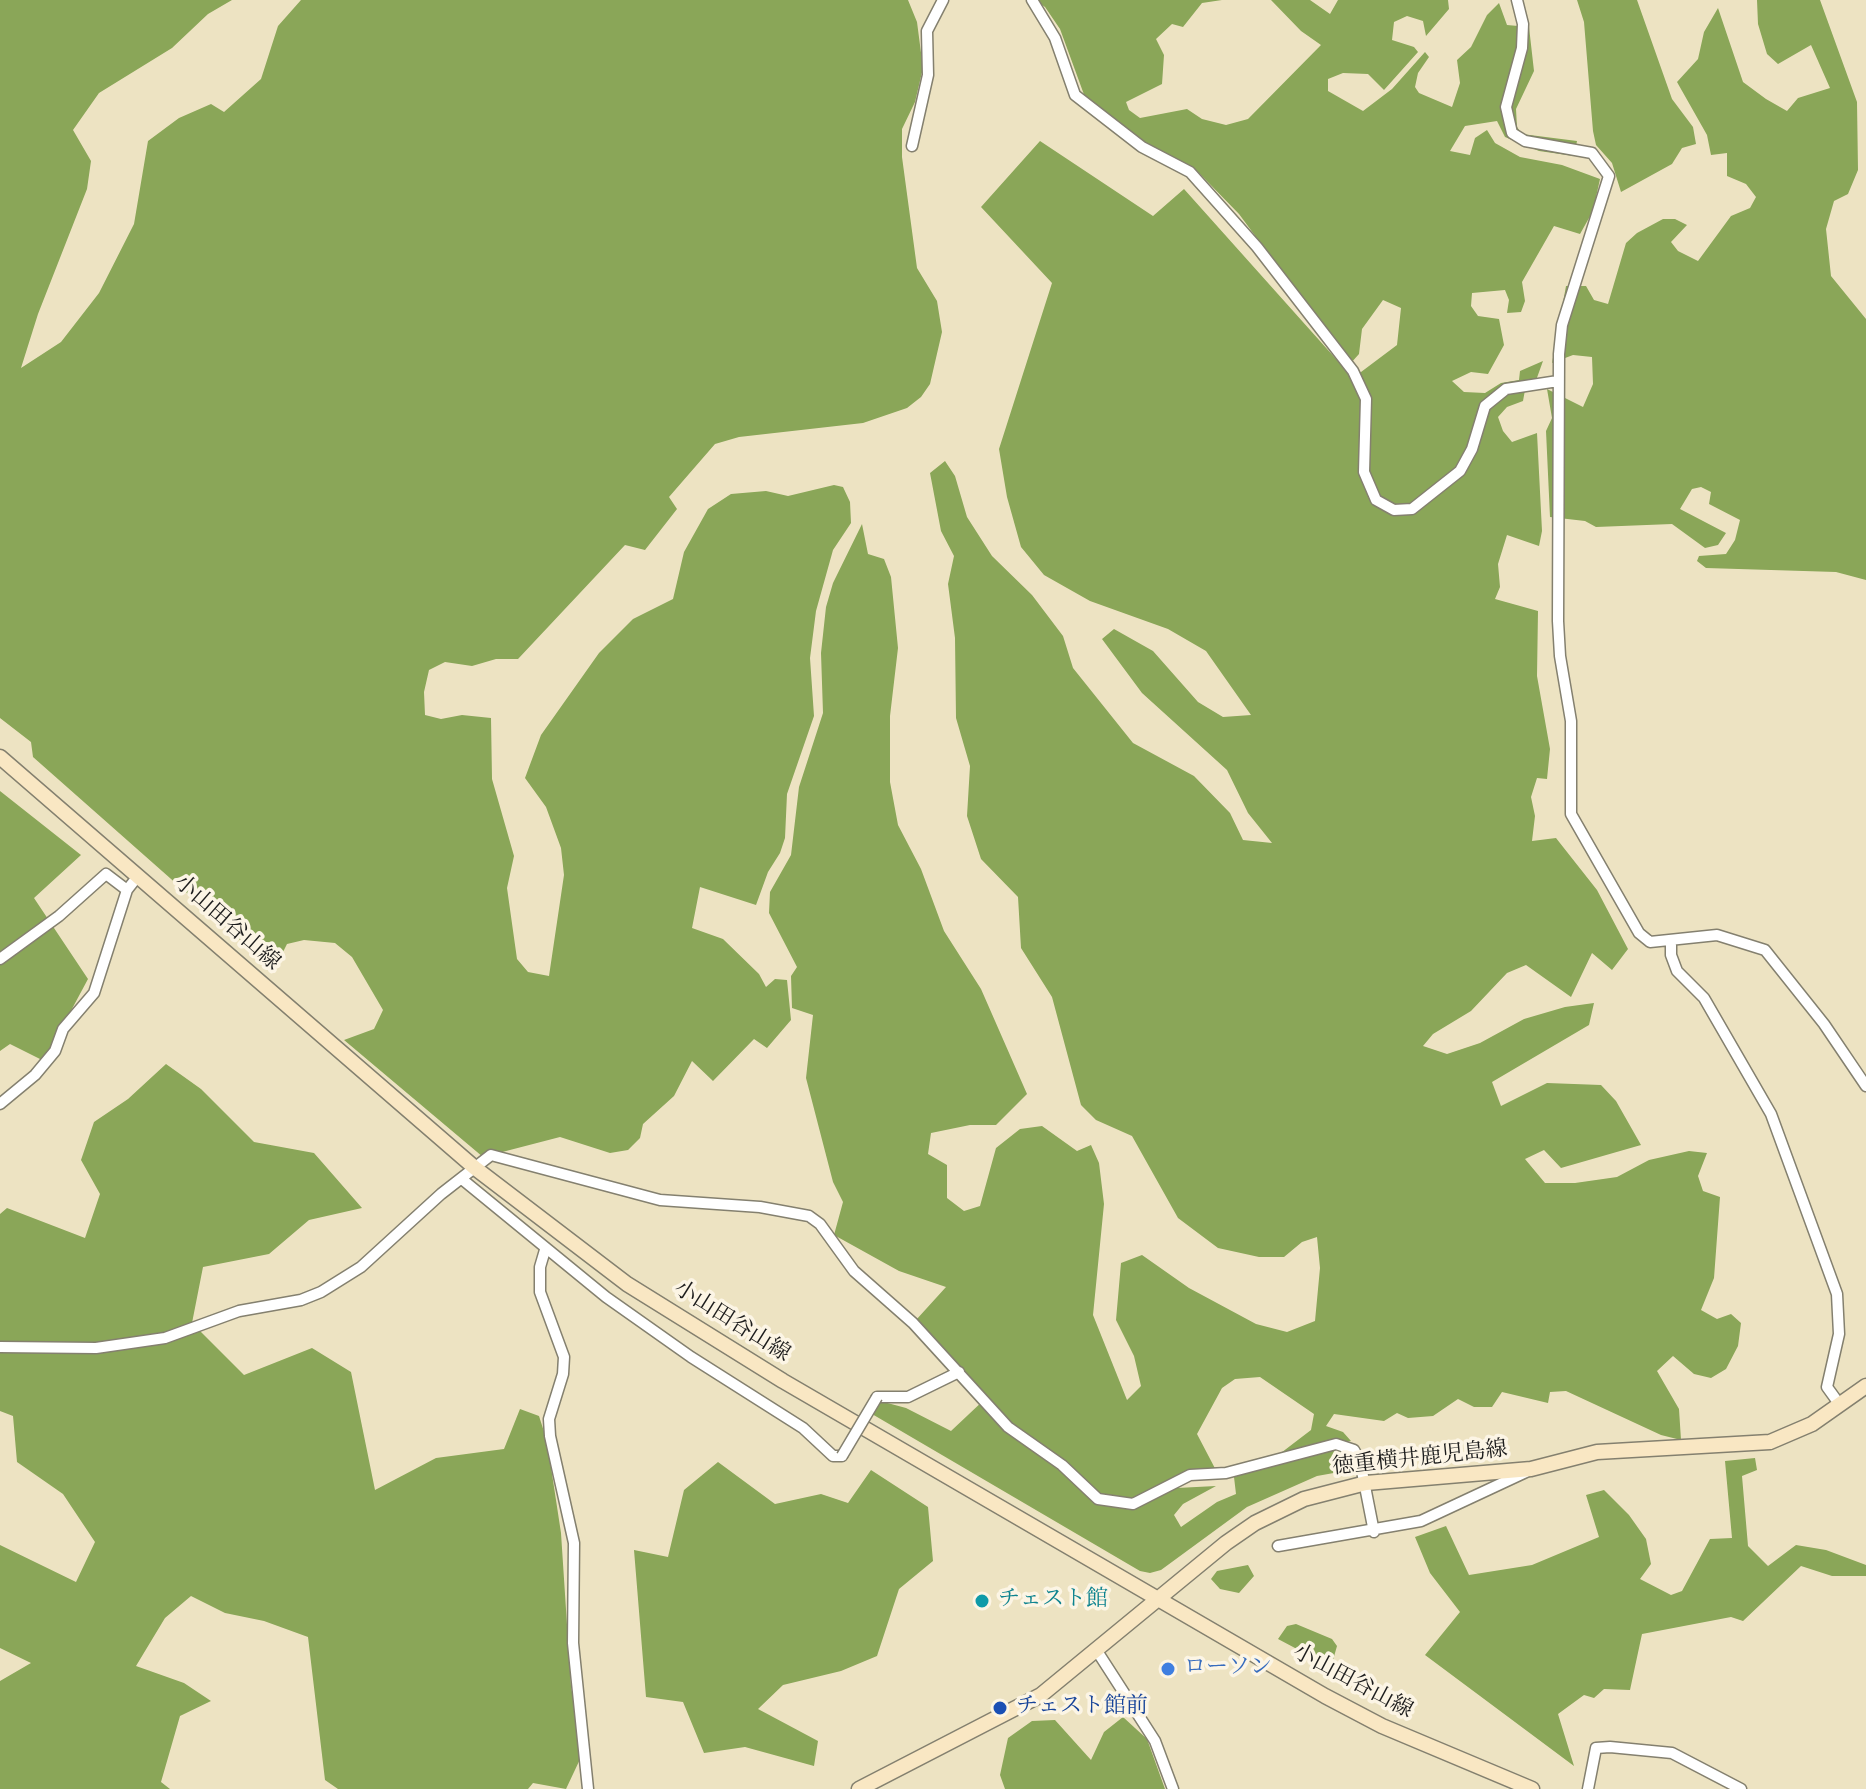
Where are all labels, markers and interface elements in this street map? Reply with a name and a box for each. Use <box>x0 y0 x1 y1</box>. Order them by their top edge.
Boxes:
street label: 小山田谷山線 <box>168 871 284 977</box>
street label: 小山田谷山線 <box>668 1277 794 1369</box>
street label: 徳重横井鹿児島線 <box>1331 1438 1509 1482</box>
place label: チェスト館 <box>998 1588 1108 1614</box>
marker: チェスト館 <box>973 1592 991 1610</box>
street label: 小山田谷山線 <box>1288 1640 1416 1726</box>
place label: ローソン <box>1184 1656 1272 1682</box>
marker: ローソン <box>1159 1660 1177 1678</box>
place label: チェスト館前 <box>1016 1695 1148 1721</box>
marker: チェスト館前 <box>991 1699 1009 1717</box>

